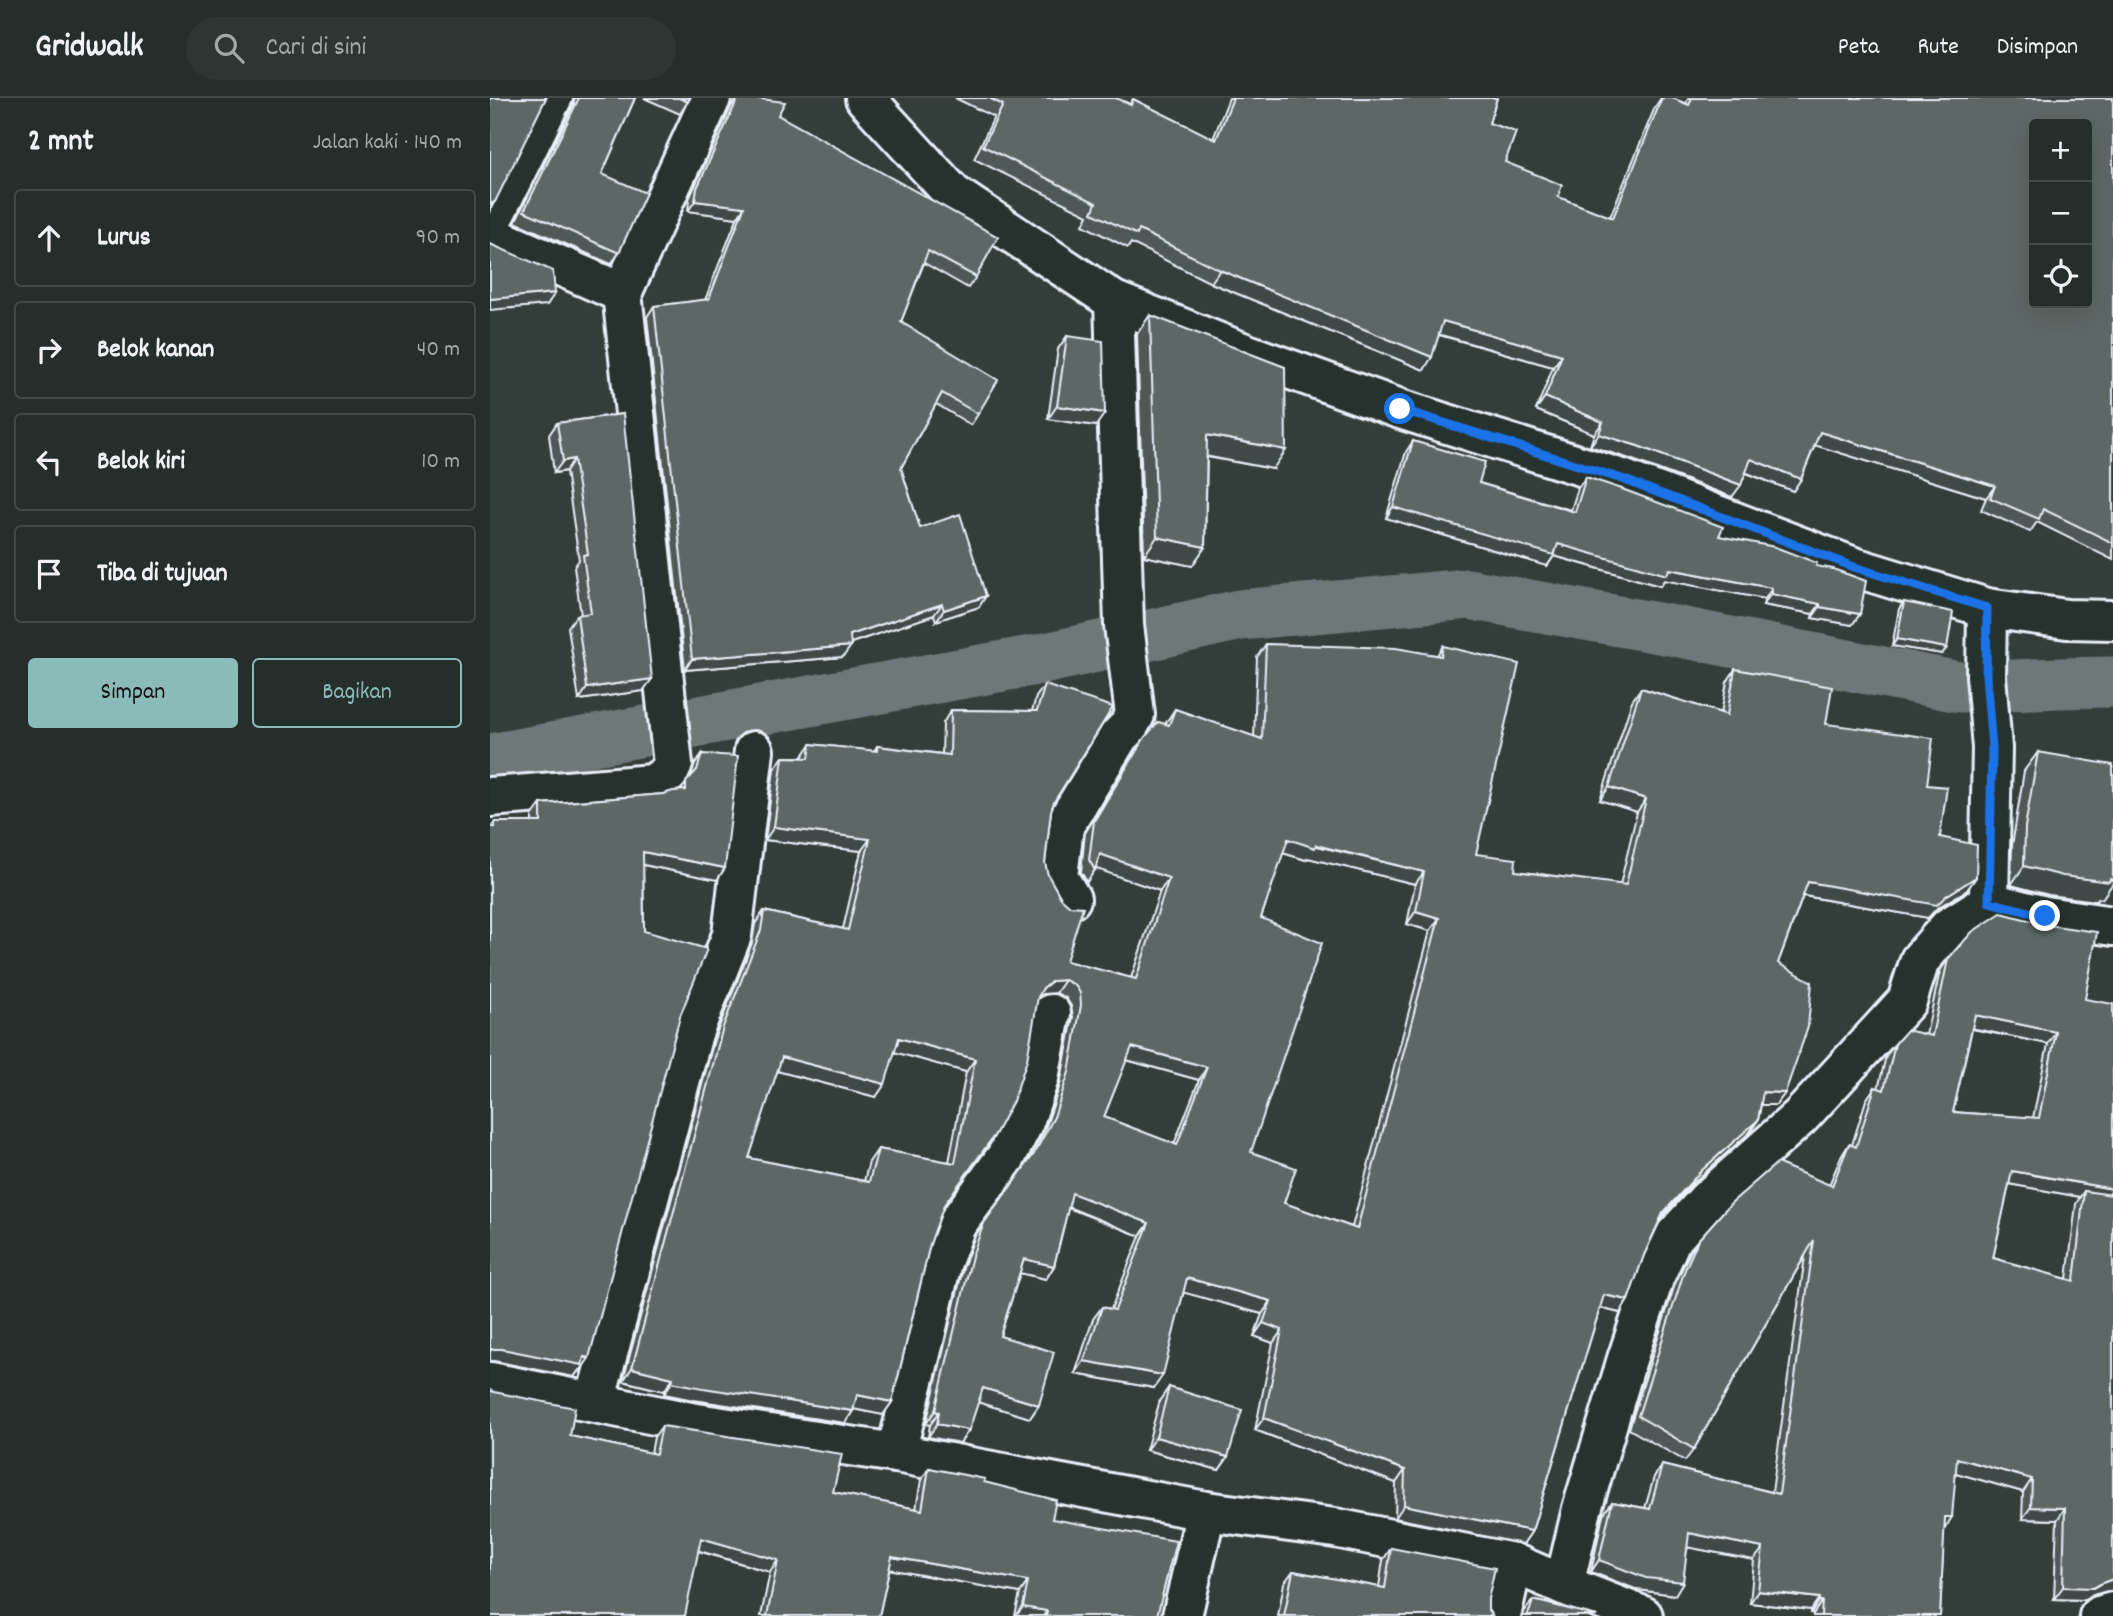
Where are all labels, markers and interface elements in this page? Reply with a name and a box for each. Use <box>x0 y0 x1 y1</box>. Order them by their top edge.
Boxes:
search box <box>186 17 676 80</box>
text: Gridwalk <box>35 25 144 72</box>
icon: search <box>210 29 248 67</box>
text: Cari di sini <box>266 30 366 67</box>
text: Peta <box>1838 31 1879 65</box>
text: Rute <box>1917 31 1959 65</box>
text: Disimpan <box>1997 31 2078 65</box>
map controls <box>2029 119 2092 308</box>
button: + <box>2029 119 2092 182</box>
text: 2 mnt <box>28 122 94 165</box>
text: Jalan kaki · 140 m <box>313 127 462 160</box>
button: − <box>2029 182 2092 245</box>
icon: ahead <box>30 219 68 257</box>
text: Lurus <box>97 220 151 257</box>
text: 90 m <box>416 222 460 255</box>
button: locate <box>2029 245 2092 308</box>
icon: right <box>30 331 68 369</box>
text: Belok kanan <box>97 332 214 369</box>
text: 40 m <box>417 334 460 367</box>
route start <box>1384 393 1415 424</box>
icon: left <box>30 443 68 481</box>
text: Belok kiri <box>97 444 185 481</box>
text: 10 m <box>421 446 460 479</box>
icon: arrive <box>30 555 68 593</box>
text: Tiba di tujuan <box>97 556 228 593</box>
button: Simpan <box>28 658 238 728</box>
button: Bagikan <box>252 658 462 728</box>
route end <box>2029 900 2060 931</box>

